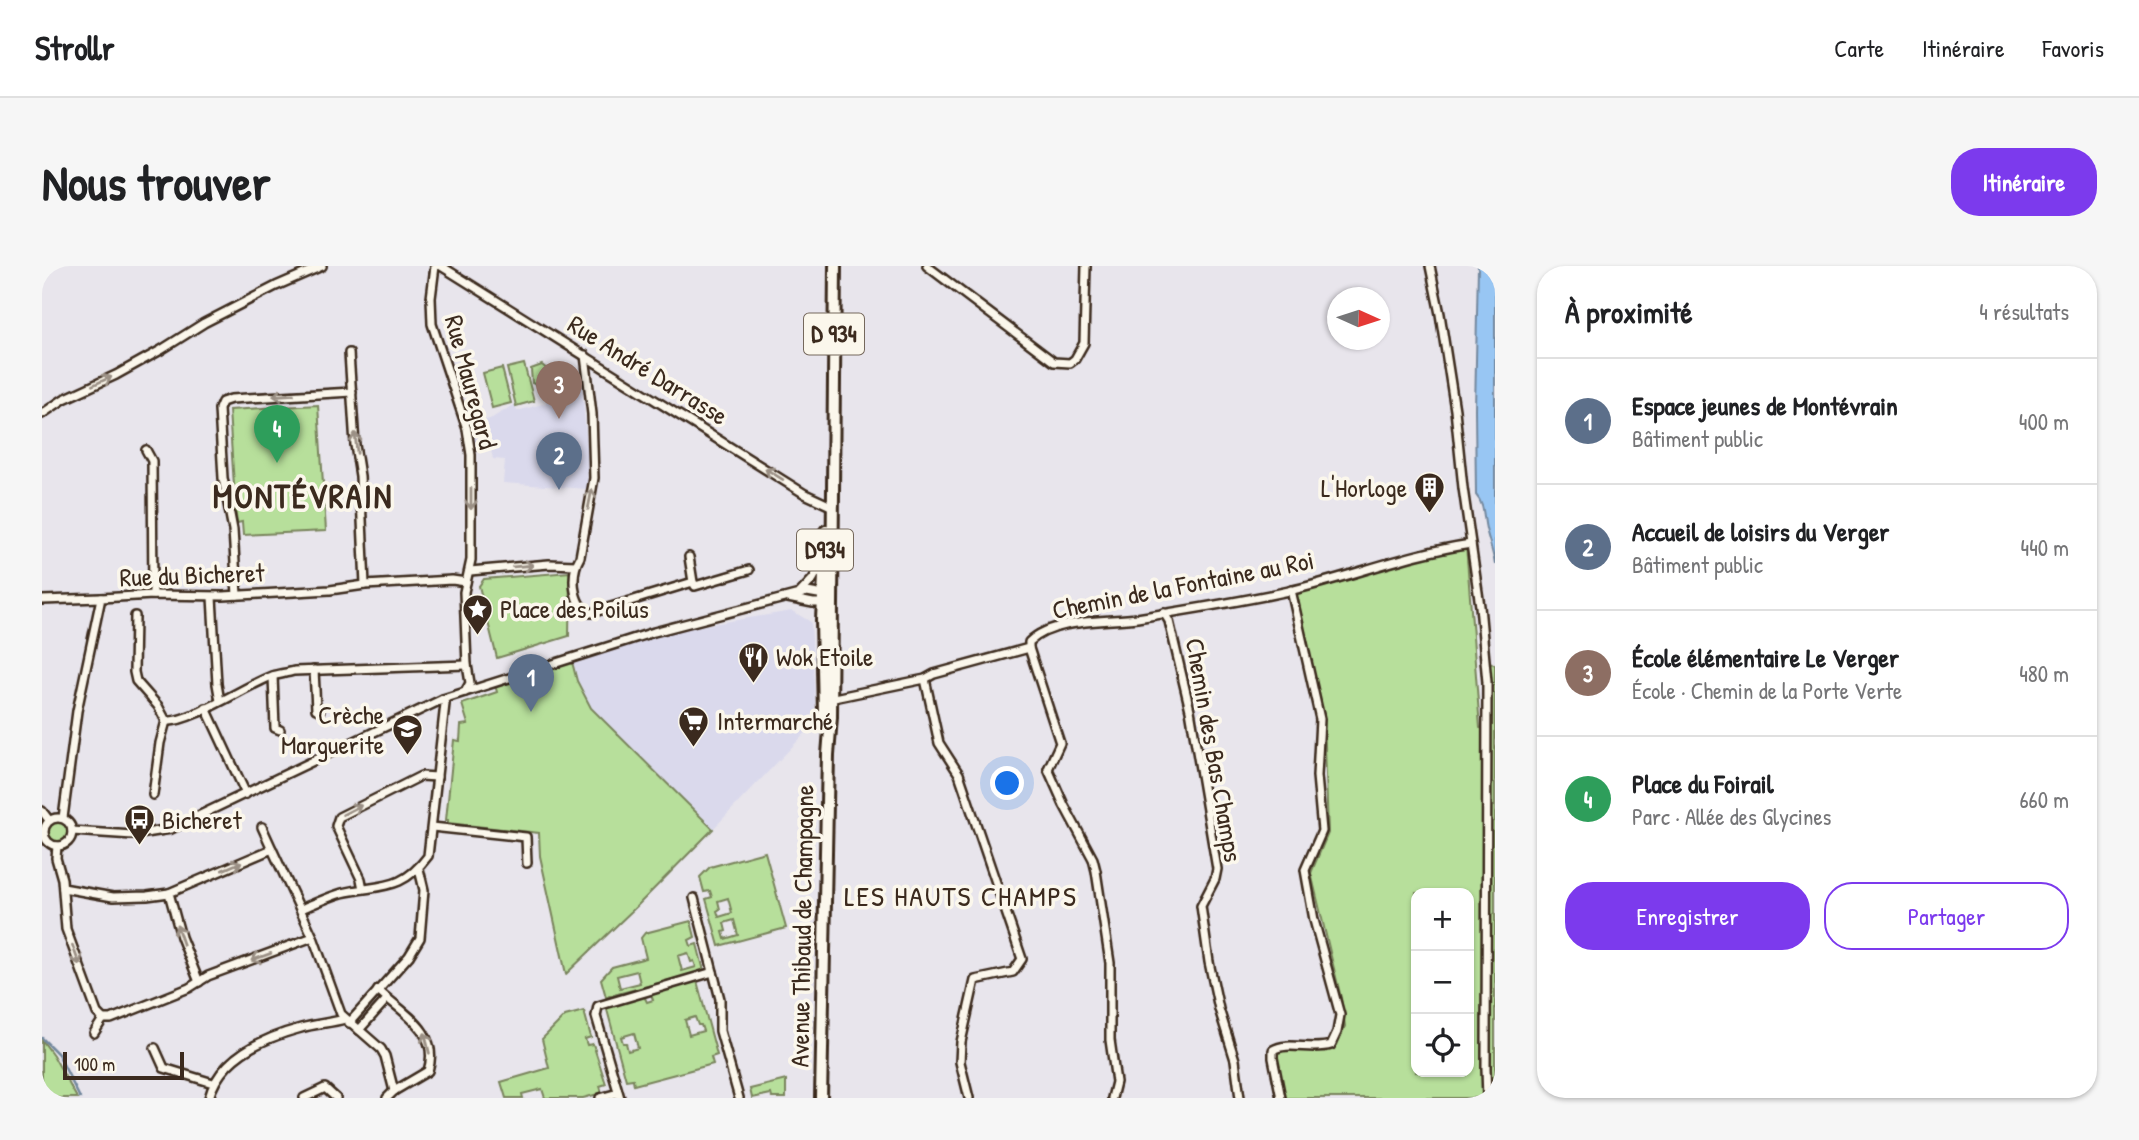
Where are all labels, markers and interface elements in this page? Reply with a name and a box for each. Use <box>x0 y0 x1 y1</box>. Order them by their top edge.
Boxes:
text: Strollr <box>35 26 114 70</box>
text: Carte <box>1834 32 1884 64</box>
text: Itinéraire <box>1922 32 2004 64</box>
text: Favoris <box>2042 32 2104 64</box>
button: Itinéraire <box>1951 148 2097 216</box>
text: Nous trouver <box>42 149 271 215</box>
north arrow <box>1327 287 1390 350</box>
text: À proximité <box>1565 292 1693 332</box>
text: 4 résultats <box>1979 296 2069 327</box>
street label: Rue André Darrasse <box>562 306 735 433</box>
street label: Rue Mauregard <box>437 311 506 453</box>
road number: D 934 <box>804 313 864 354</box>
pin: 3 <box>536 361 582 419</box>
one-way arrow <box>91 374 112 387</box>
text: Espace jeunes de Montévrain <box>1632 388 1898 423</box>
one-way arrow <box>273 389 295 402</box>
pin: 4 <box>254 405 300 463</box>
text: 1 <box>1584 406 1592 437</box>
text: 400 m <box>2019 406 2069 437</box>
text: Bâtiment public <box>1632 423 1763 454</box>
one-way arrow <box>349 432 362 455</box>
pin: 2 <box>536 432 582 490</box>
one-way arrow <box>764 466 784 480</box>
place label: L'Horloge <box>1321 470 1407 505</box>
building icon: L'Horloge <box>1413 471 1447 515</box>
district label: MONTÉVRAIN <box>213 474 393 518</box>
one-way arrow <box>464 488 478 511</box>
one-way arrow <box>584 488 598 511</box>
text: Accueil de loisirs du Verger <box>1632 514 1889 549</box>
road number: D934 <box>797 530 853 570</box>
text: 2 <box>1583 532 1593 563</box>
text: 440 m <box>2021 532 2069 563</box>
street label: Chemin de la Fontaine au Roi <box>1049 542 1317 627</box>
text: Bâtiment public <box>1632 549 1763 580</box>
street label: Rue du Bicheret <box>119 554 266 595</box>
one-way arrow <box>511 559 534 572</box>
place label: Place des Poilus <box>500 591 649 626</box>
place icon: Place des Poilus <box>460 592 494 636</box>
street label: Chemin des Bas Champs <box>1178 635 1251 865</box>
place label: Wok Etoile <box>776 639 873 674</box>
restaurant icon: Wok Etoile <box>736 640 770 684</box>
text: École élémentaire Le Verger <box>1632 640 1899 675</box>
pin: 1 <box>508 654 554 712</box>
text: 3 <box>1583 658 1593 689</box>
text: 480 m <box>2019 658 2069 689</box>
text: École · Chemin de la Porte Verte <box>1632 675 1902 706</box>
place label: Crèche Marguerite <box>281 697 384 762</box>
place label: Intermarché <box>717 703 833 738</box>
supermarket icon: Intermarché <box>677 704 711 748</box>
school or university icon: Crèche Marguerite <box>390 713 424 757</box>
your location <box>990 766 1024 800</box>
text: Place du Foirail <box>1632 766 1774 801</box>
street label: Avenue Thibaud de Champagne <box>782 784 821 1068</box>
text: 4 <box>1584 784 1592 815</box>
text: 660 m <box>2019 784 2069 815</box>
text: Parc · Allée des Glycines <box>1632 801 1831 832</box>
place label: Bicheret <box>162 802 243 837</box>
bus stop icon: Bicheret <box>122 803 156 847</box>
one-way arrow <box>341 803 362 817</box>
one-way arrow <box>220 858 242 871</box>
district label: LES HAUTS CHAMPS <box>844 877 1078 915</box>
button: Enregistrer <box>1565 882 1810 950</box>
button: Partager <box>1824 882 2069 950</box>
map controls <box>1411 888 1474 1077</box>
button: + <box>1411 888 1474 951</box>
one-way arrow <box>173 924 185 946</box>
one-way arrow <box>71 943 83 965</box>
button: − <box>1411 951 1474 1014</box>
one-way arrow <box>250 952 272 964</box>
button: locate <box>1411 1014 1474 1077</box>
one-way arrow <box>420 1032 433 1055</box>
scale bar <box>63 1049 184 1081</box>
text: 100 m <box>74 1051 115 1077</box>

